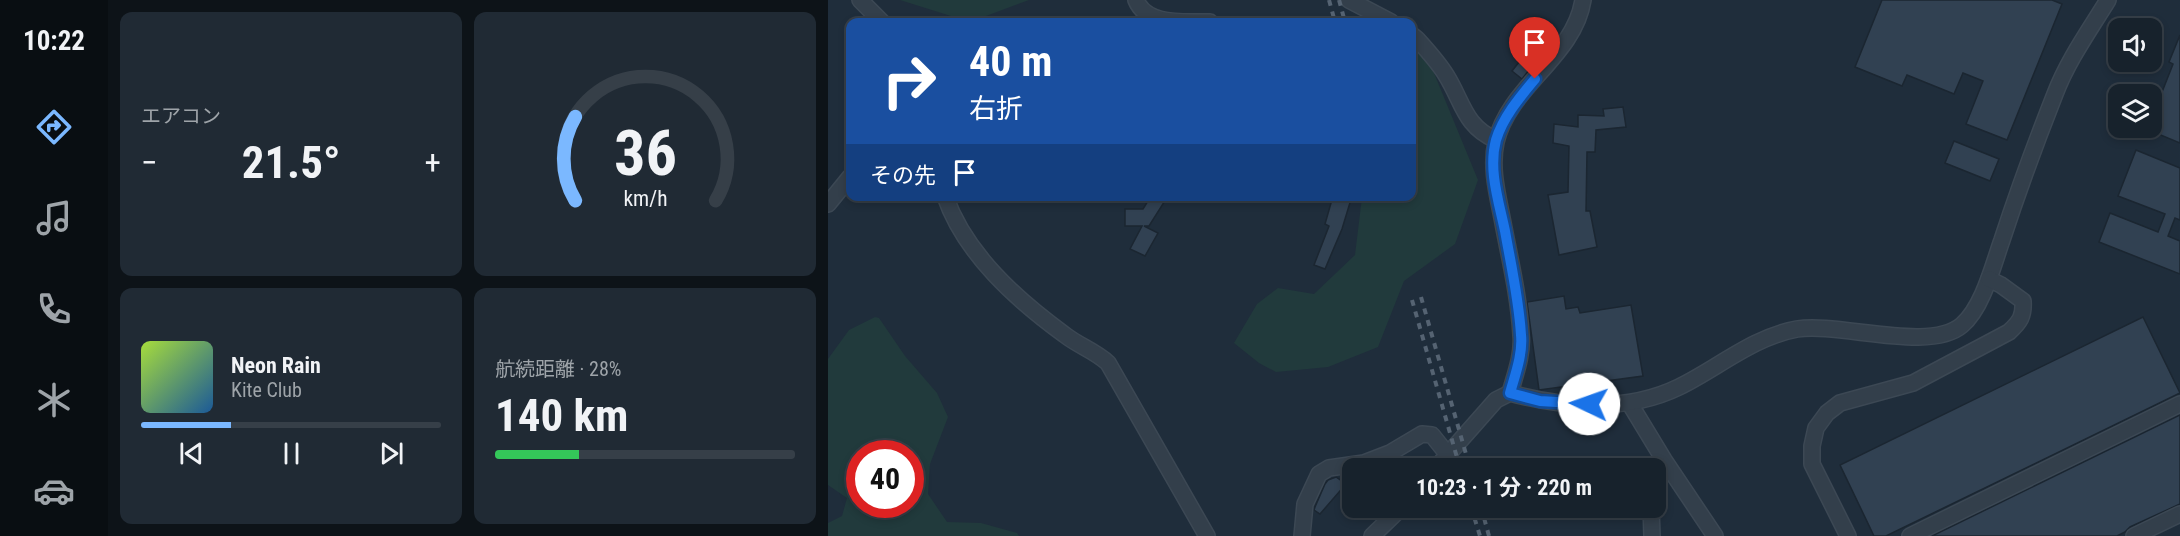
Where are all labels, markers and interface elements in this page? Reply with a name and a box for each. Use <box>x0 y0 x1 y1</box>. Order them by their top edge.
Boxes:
pin <box>1509 17 1560 79</box>
map controls <box>2108 18 2162 138</box>
button: sound <box>2108 18 2162 72</box>
text: 10:22 <box>23 25 85 57</box>
icon: arrive <box>1518 26 1551 59</box>
text: 40 m <box>969 37 1052 86</box>
icon: right <box>870 42 948 120</box>
button: layers <box>2108 84 2162 138</box>
text: 右折 <box>969 93 1023 125</box>
text: エアコン <box>141 104 221 128</box>
icon: directions <box>33 106 75 148</box>
text: 36 <box>613 117 677 190</box>
text: 21.5° <box>242 136 340 189</box>
text: − <box>141 143 158 182</box>
text: + <box>425 143 441 182</box>
icon: arrive <box>948 156 981 189</box>
text: その先 <box>870 163 936 188</box>
text: km/h <box>623 186 667 211</box>
icon: music <box>33 197 75 239</box>
icon: phone <box>33 288 75 330</box>
text: Neon Rain <box>231 353 321 378</box>
text: 航続距離 · 28% <box>495 357 621 381</box>
position arrow <box>1557 372 1621 436</box>
text: Kite Club <box>231 378 302 402</box>
icon: climate <box>33 379 75 421</box>
text: 140 km <box>495 389 628 442</box>
icon: previous <box>175 437 208 470</box>
icon: pause <box>275 437 308 470</box>
icon: next <box>375 437 408 470</box>
speed limit sign: 40 <box>846 440 924 518</box>
icon: car <box>33 470 75 512</box>
text: 10:23 · 1 分 · 220 m <box>1416 475 1592 500</box>

